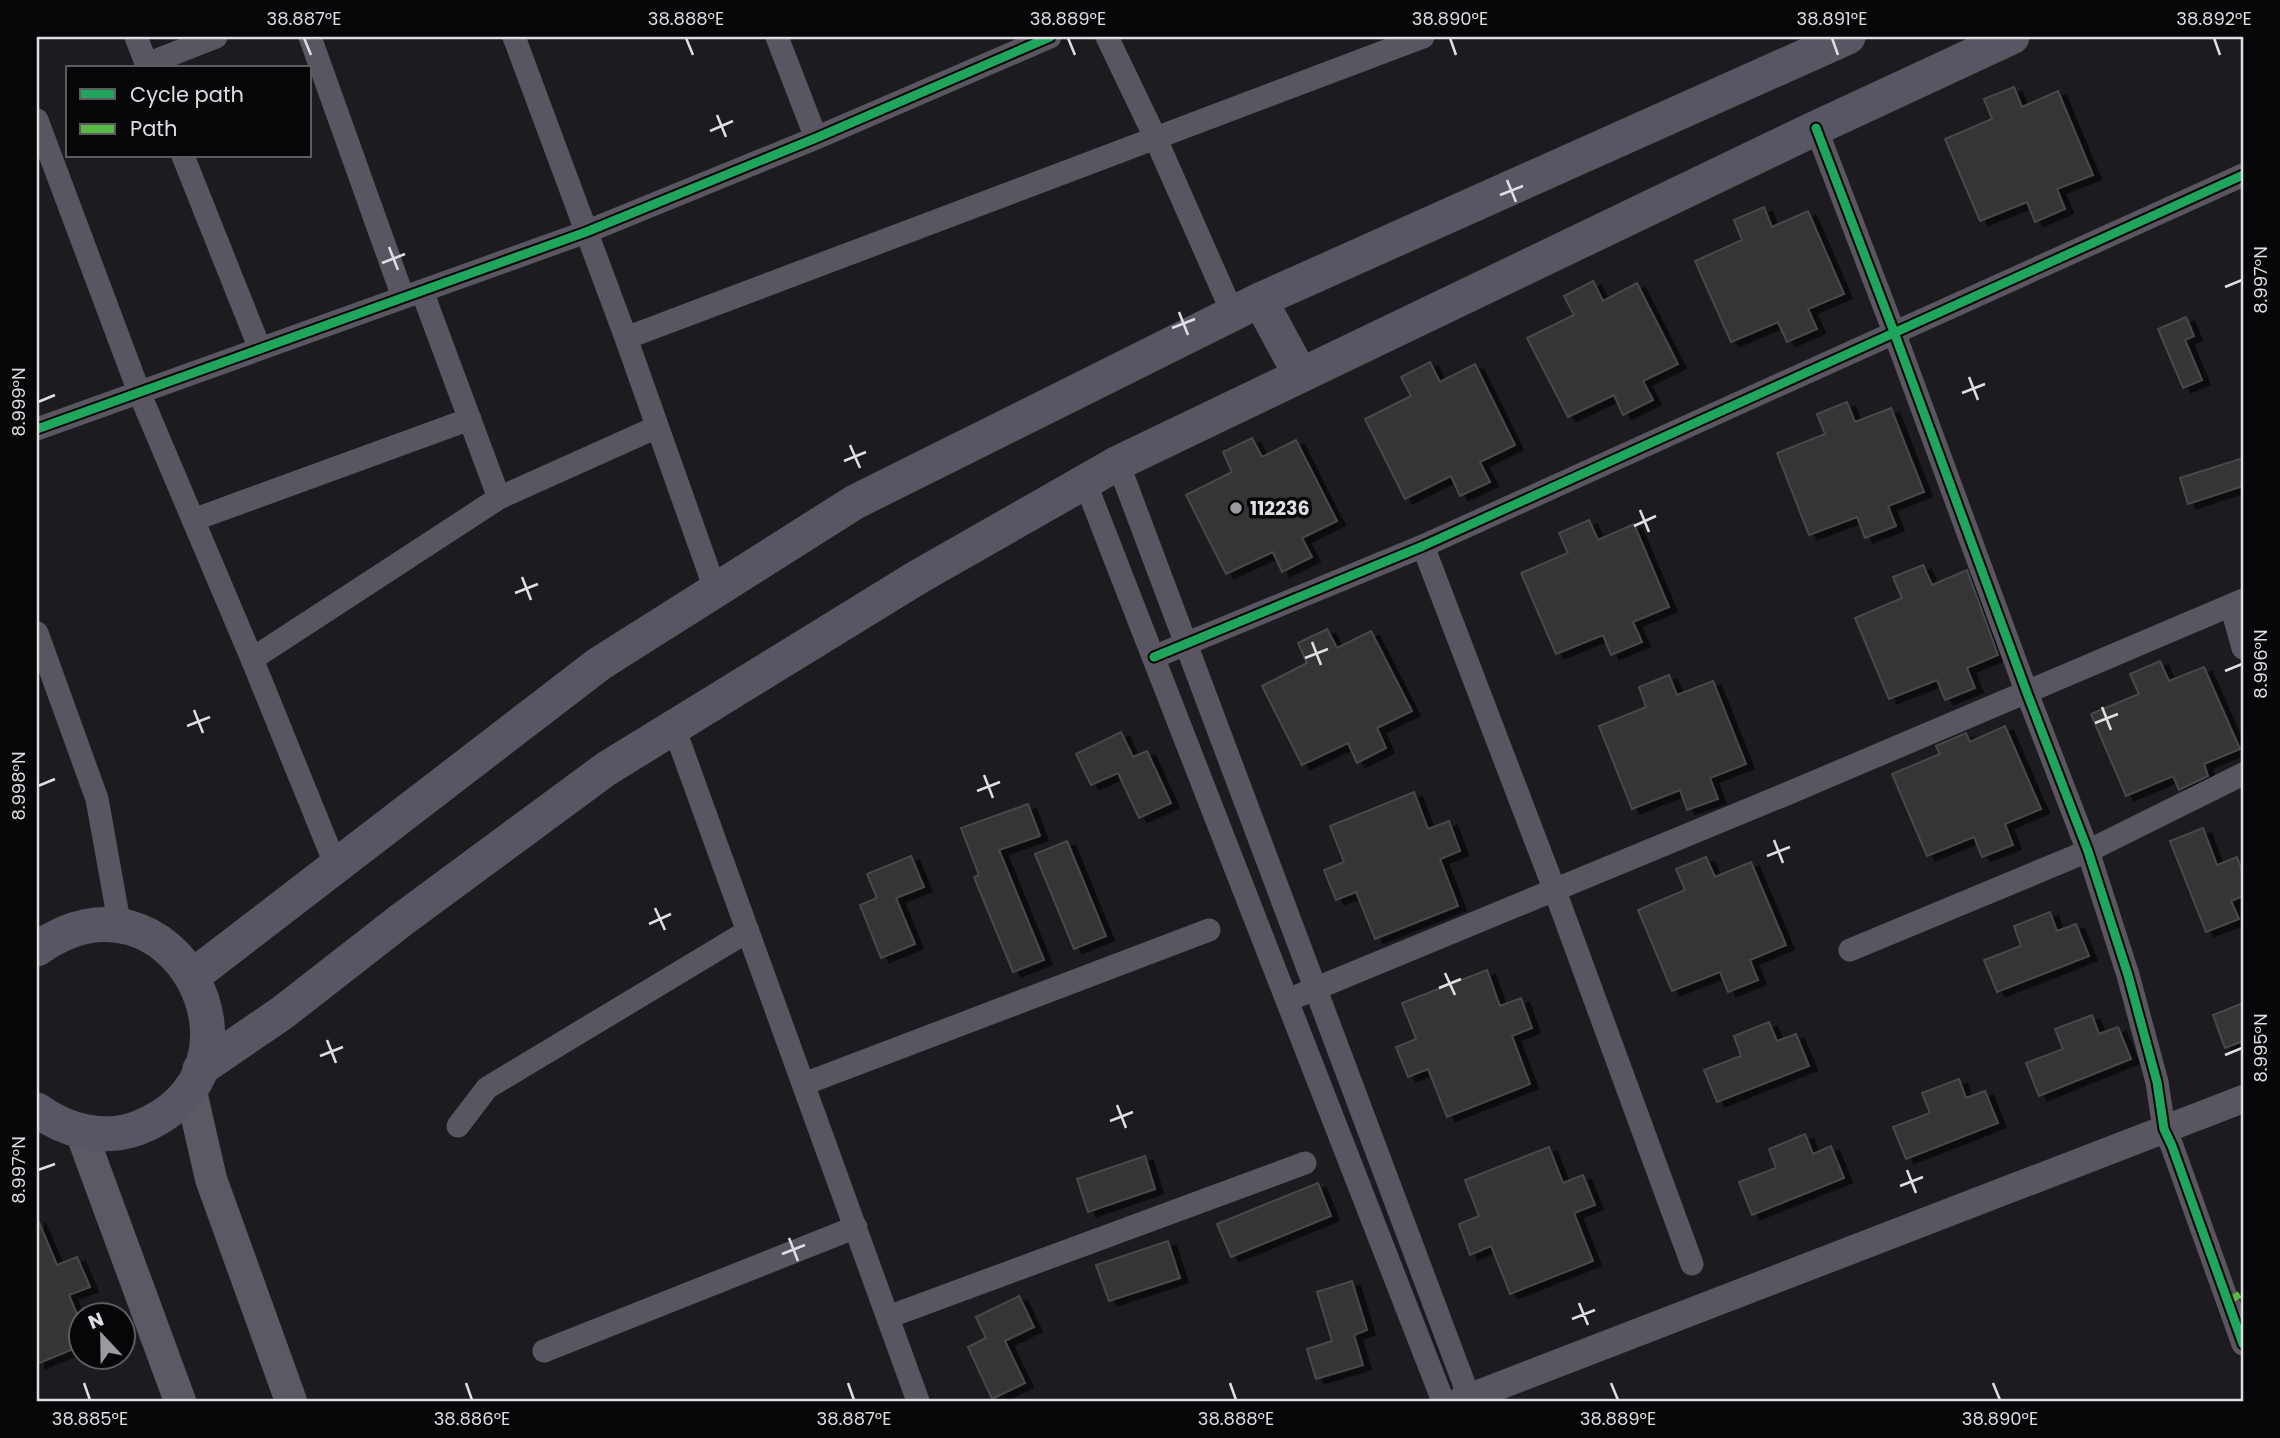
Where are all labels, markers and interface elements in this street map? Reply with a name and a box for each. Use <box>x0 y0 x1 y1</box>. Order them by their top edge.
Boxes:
text: 38.887°E <box>267 6 341 31</box>
text: 38.888°E <box>648 6 724 31</box>
text: 38.889°E <box>1030 6 1106 31</box>
text: 38.890°E <box>1412 6 1488 31</box>
text: 38.891°E <box>1797 6 1867 31</box>
text: 38.892°E <box>2176 6 2252 31</box>
legend <box>66 66 312 158</box>
text: Cycle path <box>130 80 244 109</box>
text: Path <box>130 114 177 143</box>
text: 8.997°N <box>2248 246 2273 314</box>
text: 8.999°N <box>6 367 31 437</box>
place label: 112236 <box>1250 495 1310 522</box>
marker: 112236 <box>1228 500 1244 516</box>
text: 8.996°N <box>2248 629 2273 699</box>
text: 8.998°N <box>6 751 31 821</box>
text: 8.995°N <box>2248 1013 2273 1083</box>
text: 8.997°N <box>6 1136 31 1204</box>
north arrow <box>66 1302 136 1372</box>
text: N <box>84 1306 108 1336</box>
text: 38.885°E <box>52 1406 128 1431</box>
text: 38.886°E <box>434 1406 510 1431</box>
text: 38.887°E <box>817 1406 891 1431</box>
text: 38.888°E <box>1198 1406 1274 1431</box>
text: 38.889°E <box>1580 1406 1656 1431</box>
text: 38.890°E <box>1962 1406 2038 1431</box>

